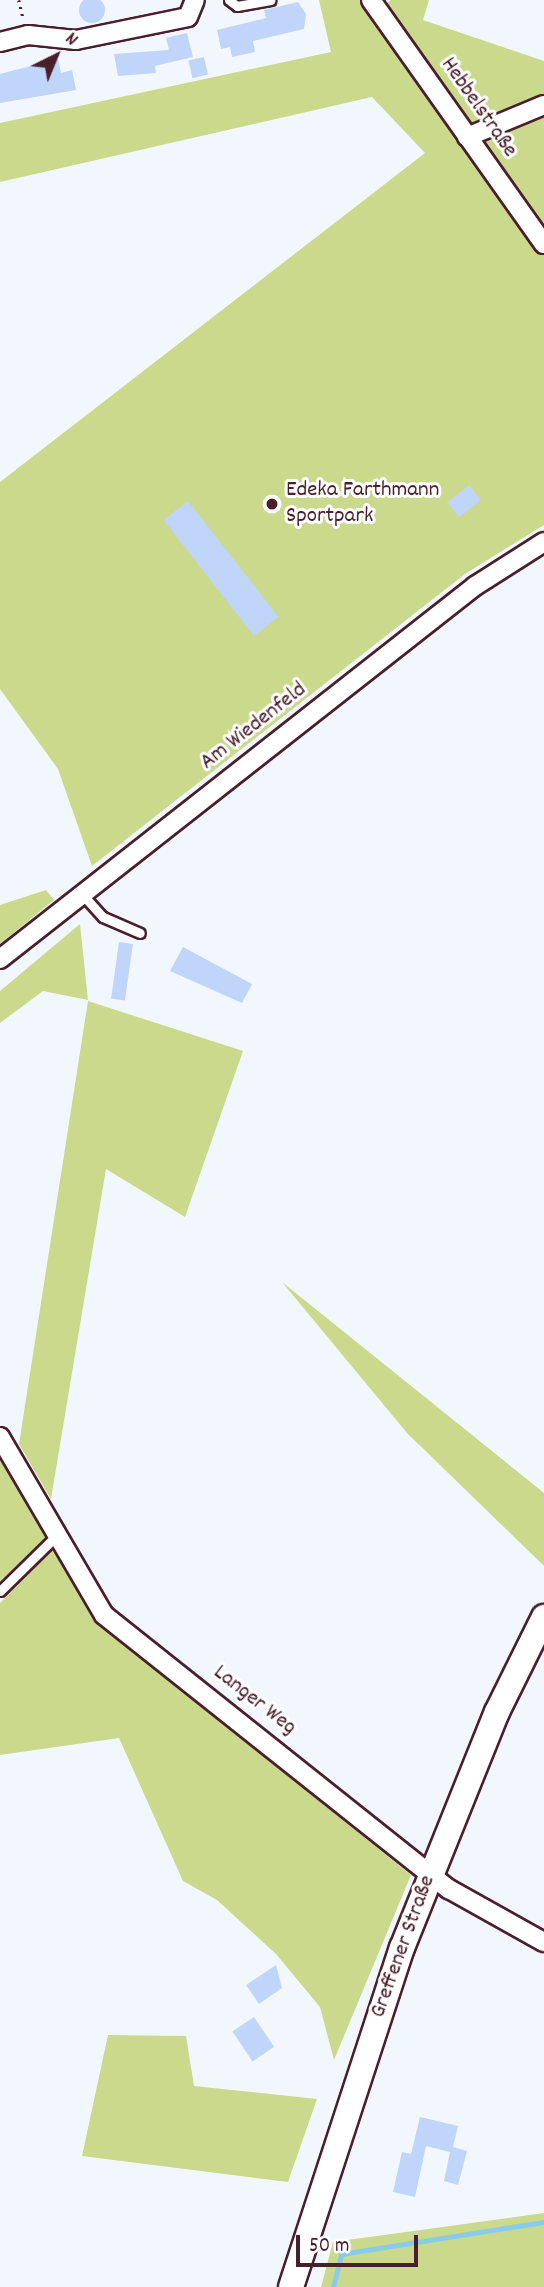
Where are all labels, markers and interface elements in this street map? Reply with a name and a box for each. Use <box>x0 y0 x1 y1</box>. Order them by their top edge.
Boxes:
north arrow <box>21 21 91 91</box>
text: N <box>58 27 83 53</box>
street label: Hebbelstraße <box>433 53 523 163</box>
place label: Edeka Farthmann Sportpark <box>286 477 439 531</box>
marker: Edeka Farthmann Sportpark <box>264 496 280 512</box>
street label: Am Wiedenfeld <box>195 677 313 777</box>
street label: Langer Weg <box>207 1660 301 1742</box>
street label: Greffener Straße <box>365 1872 443 2022</box>
scale bar <box>299 2220 421 2264</box>
text: 50 m <box>309 2232 349 2262</box>

